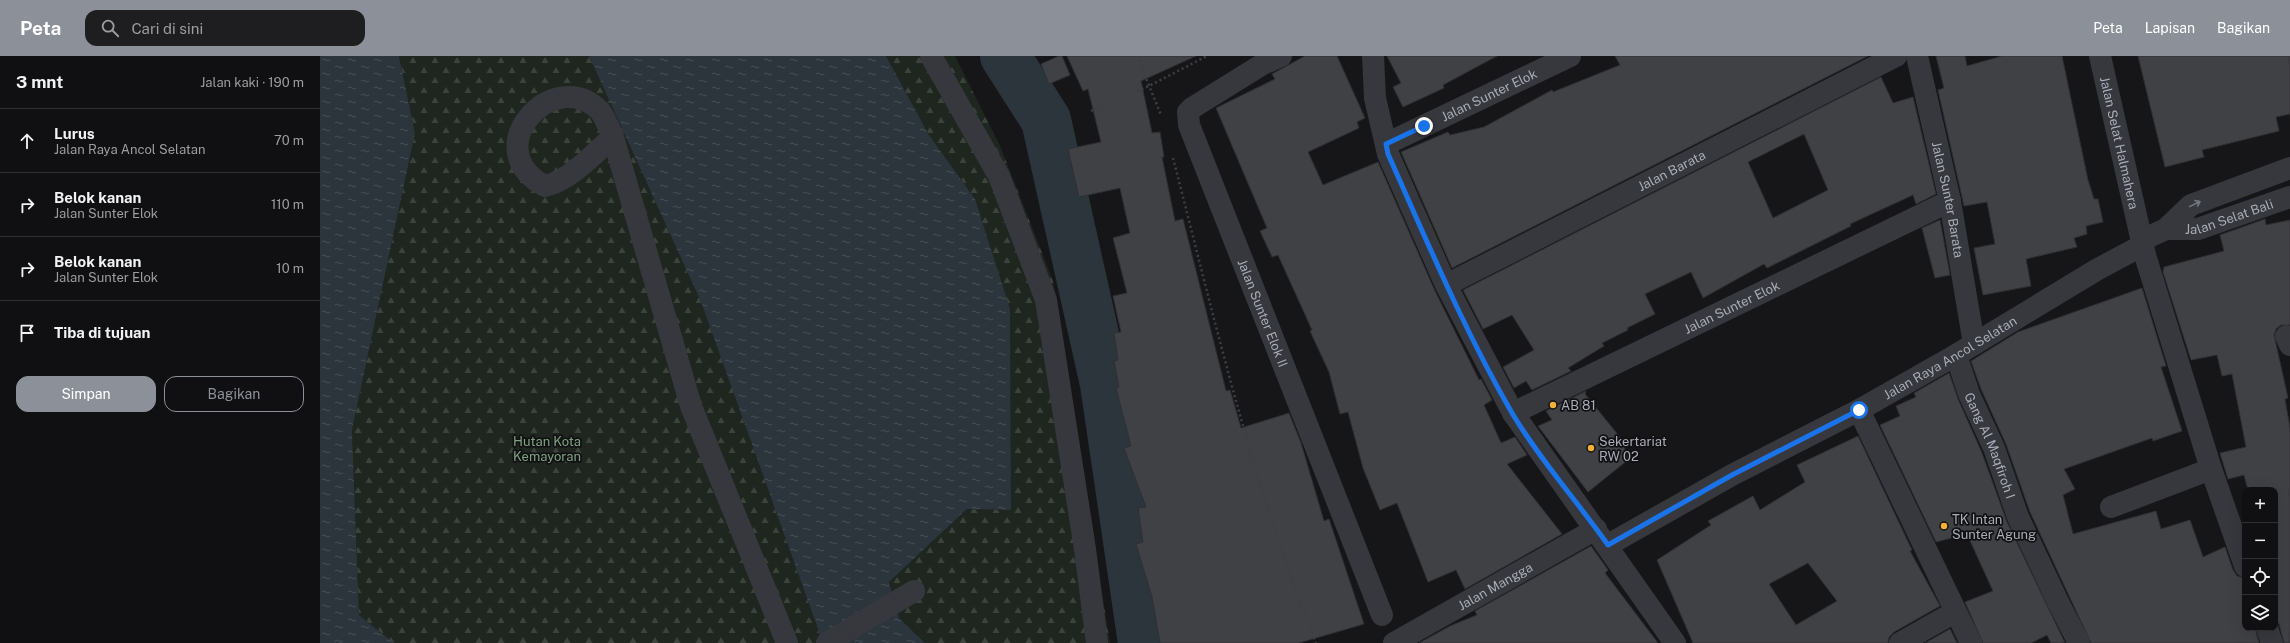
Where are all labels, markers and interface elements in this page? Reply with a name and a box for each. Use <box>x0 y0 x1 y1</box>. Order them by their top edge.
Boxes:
search box <box>85 10 365 46</box>
text: Peta <box>20 17 61 39</box>
icon: search <box>99 17 121 39</box>
text: Cari di sini <box>131 20 203 37</box>
text: Peta <box>2093 20 2123 36</box>
text: Lapisan <box>2145 20 2195 36</box>
text: Bagikan <box>2217 20 2270 36</box>
street label: Jalan Sunter Elok <box>1439 66 1539 124</box>
text: 3 mnt <box>16 72 63 92</box>
text: Jalan kaki · 190 m <box>200 75 304 90</box>
street label: Jalan Selat Halmahera <box>2097 75 2142 211</box>
route end <box>1415 117 1433 135</box>
text: Lurus <box>54 125 95 142</box>
icon: ahead <box>16 130 38 152</box>
text: 70 m <box>274 133 304 148</box>
street label: Jalan Sunter Barata <box>1929 140 1967 259</box>
text: Jalan Raya Ancol Selatan <box>54 142 206 157</box>
street label: Jalan Barata <box>1635 147 1708 194</box>
text: Belok kanan <box>54 189 141 206</box>
icon: right <box>16 194 38 216</box>
street label: Jalan Selat Bali <box>2185 196 2275 237</box>
text: 110 m <box>271 197 304 212</box>
one-way arrow <box>2189 200 2201 207</box>
text: Jalan Sunter Elok <box>54 206 158 221</box>
text: Belok kanan <box>54 253 141 270</box>
street label: Jalan Sunter Elok II <box>1235 257 1291 369</box>
icon: right <box>16 258 38 280</box>
text: 10 m <box>276 261 304 276</box>
text: Jalan Sunter Elok <box>54 270 158 285</box>
street label: Jalan Sunter Elok <box>1681 277 1782 336</box>
street label: Jalan Raya Ancol Selatan <box>1881 313 2019 402</box>
icon: arrive <box>16 322 38 344</box>
text: Tiba di tujuan <box>54 324 150 341</box>
button: Simpan <box>16 376 156 412</box>
button: Bagikan <box>164 376 304 412</box>
street label: Gang Al Maqfiroh I <box>1962 390 2019 501</box>
place label: AB 81 <box>1561 398 1596 413</box>
marker: AB 81 <box>1548 400 1558 410</box>
route start <box>1850 401 1868 419</box>
park label: Hutan Kota Kemayoran <box>513 434 581 464</box>
place label: Sekertariat RW 02 <box>1599 434 1667 464</box>
marker: Sekertariat RW 02 <box>1586 443 1596 453</box>
map controls <box>2242 487 2278 631</box>
button: + <box>2242 487 2278 523</box>
place label: TK Intan Sunter Agung <box>1952 512 2036 542</box>
marker: TK Intan Sunter Agung <box>1939 521 1949 531</box>
button: − <box>2242 523 2278 559</box>
street label: Jalan Mangga <box>1455 559 1535 613</box>
button: locate <box>2242 559 2278 595</box>
button: layers <box>2242 595 2278 631</box>

